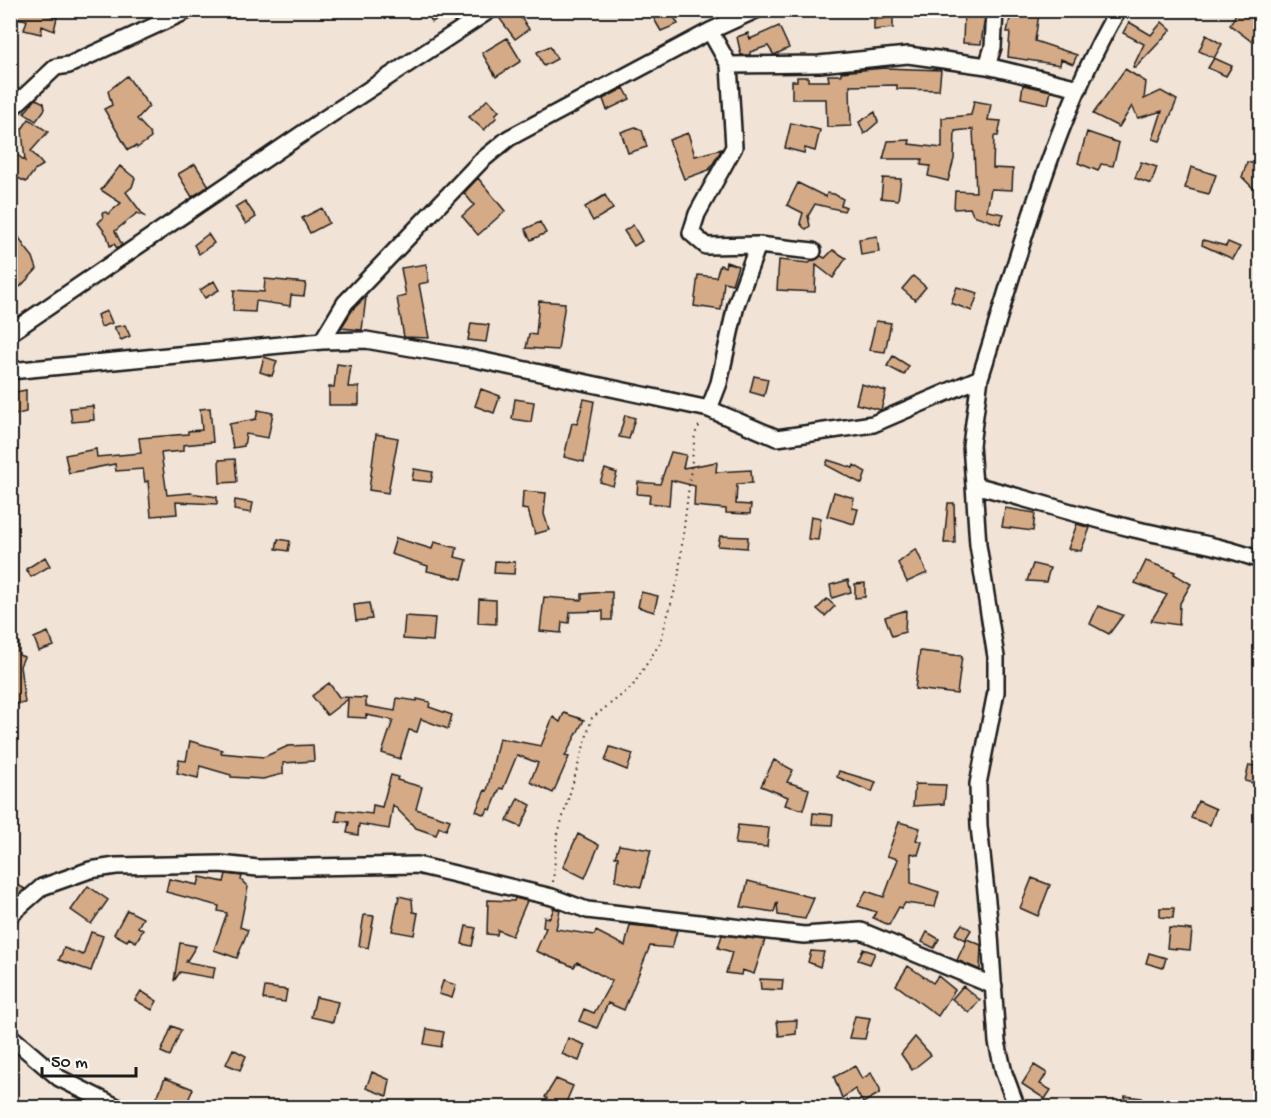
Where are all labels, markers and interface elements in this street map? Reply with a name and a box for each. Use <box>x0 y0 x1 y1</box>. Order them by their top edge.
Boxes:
scale bar <box>42 1040 136 1078</box>
text: 50 m <box>51 1053 88 1074</box>

